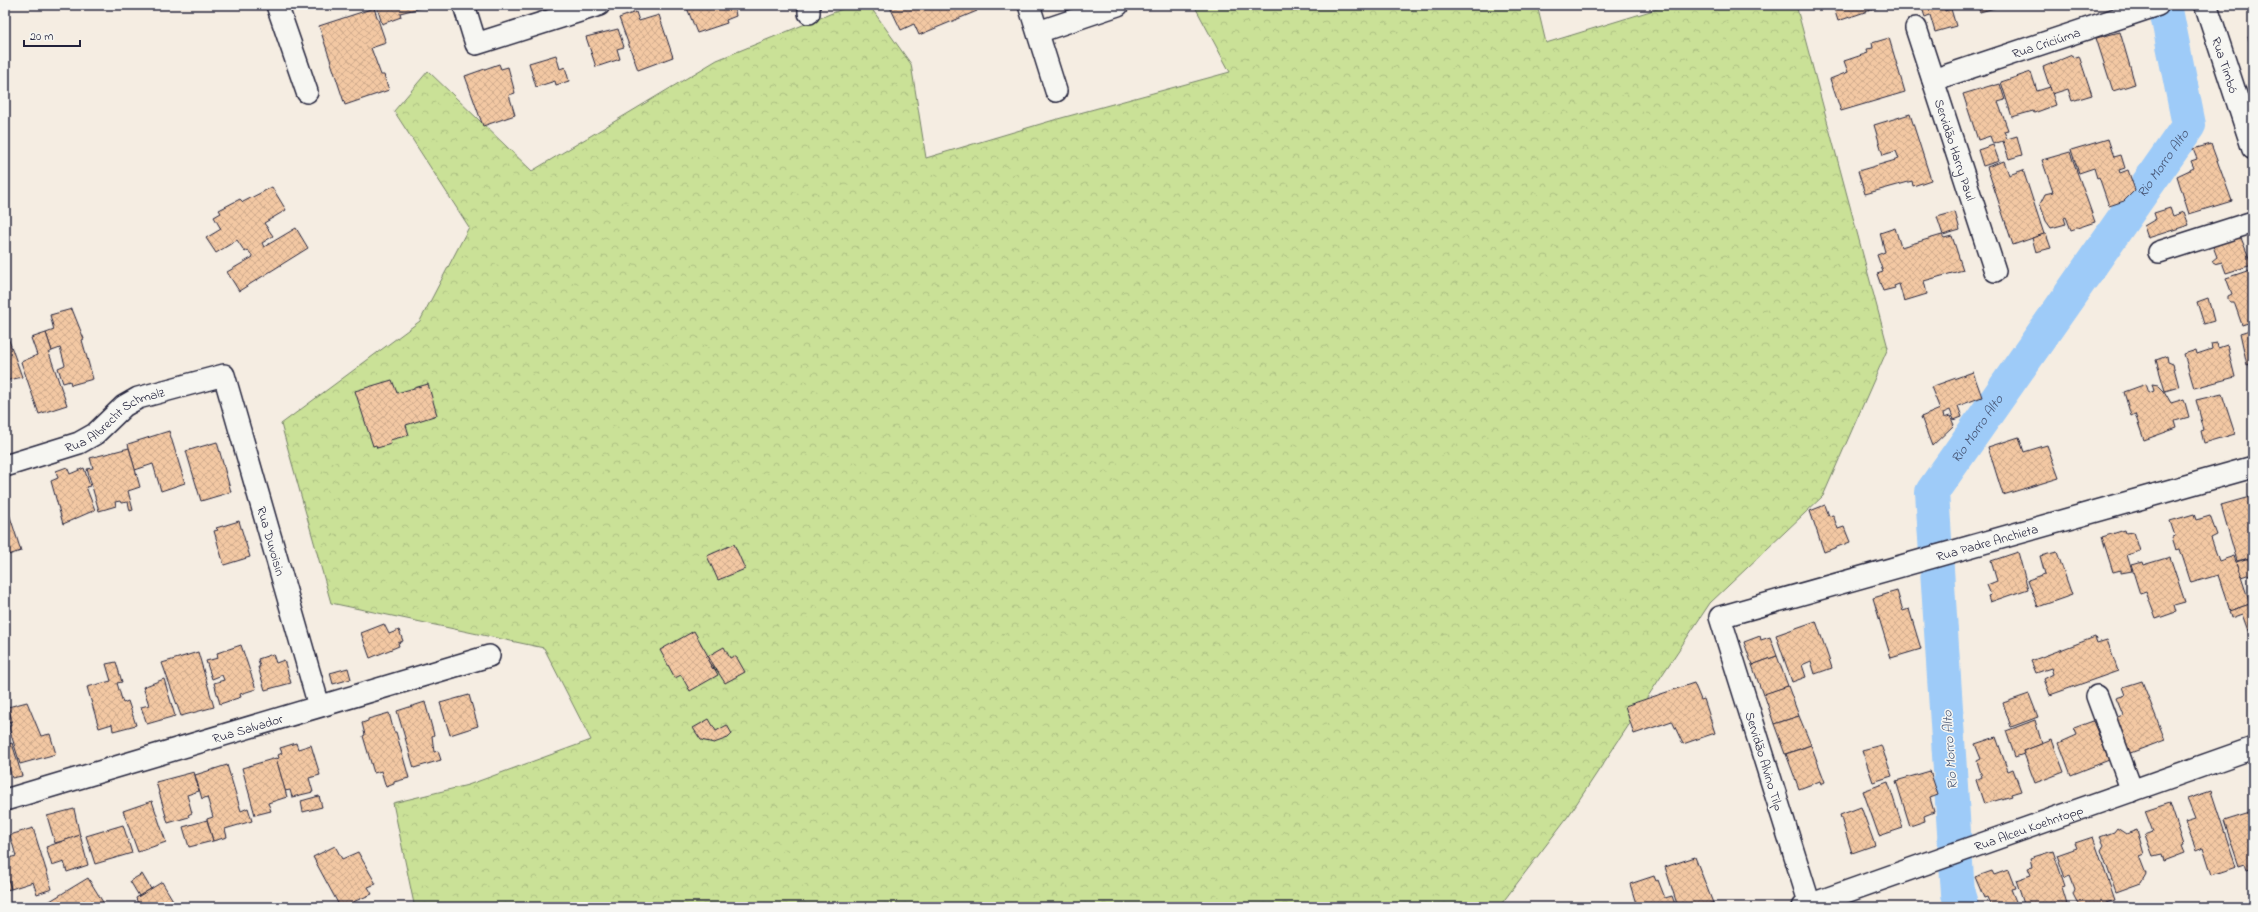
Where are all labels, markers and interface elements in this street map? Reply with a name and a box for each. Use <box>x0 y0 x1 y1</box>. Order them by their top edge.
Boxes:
scale bar <box>24 22 80 48</box>
street label: Rua Criciúma <box>2010 24 2083 64</box>
text: 20 m <box>30 28 53 46</box>
street label: Rua Timbó <box>2206 35 2242 96</box>
street label: Servidão Harry Paul <box>1929 97 1980 204</box>
water label: Rio Morro Alto <box>2132 125 2195 202</box>
street label: Rua Albrecht Schmalz <box>63 383 167 458</box>
water label: Rio Morro Alto <box>1946 390 2009 468</box>
street label: Rua Duvoisin <box>251 504 289 578</box>
street label: Rua Padre Anchieta <box>1934 520 2040 567</box>
water label: Rio Morro Alto <box>1937 709 1964 790</box>
street label: Rua Salvador <box>210 710 286 749</box>
street label: Servidão Alvino Tilp <box>1740 710 1788 813</box>
street label: Rua Alceu Koehntopp <box>1972 801 2086 857</box>

